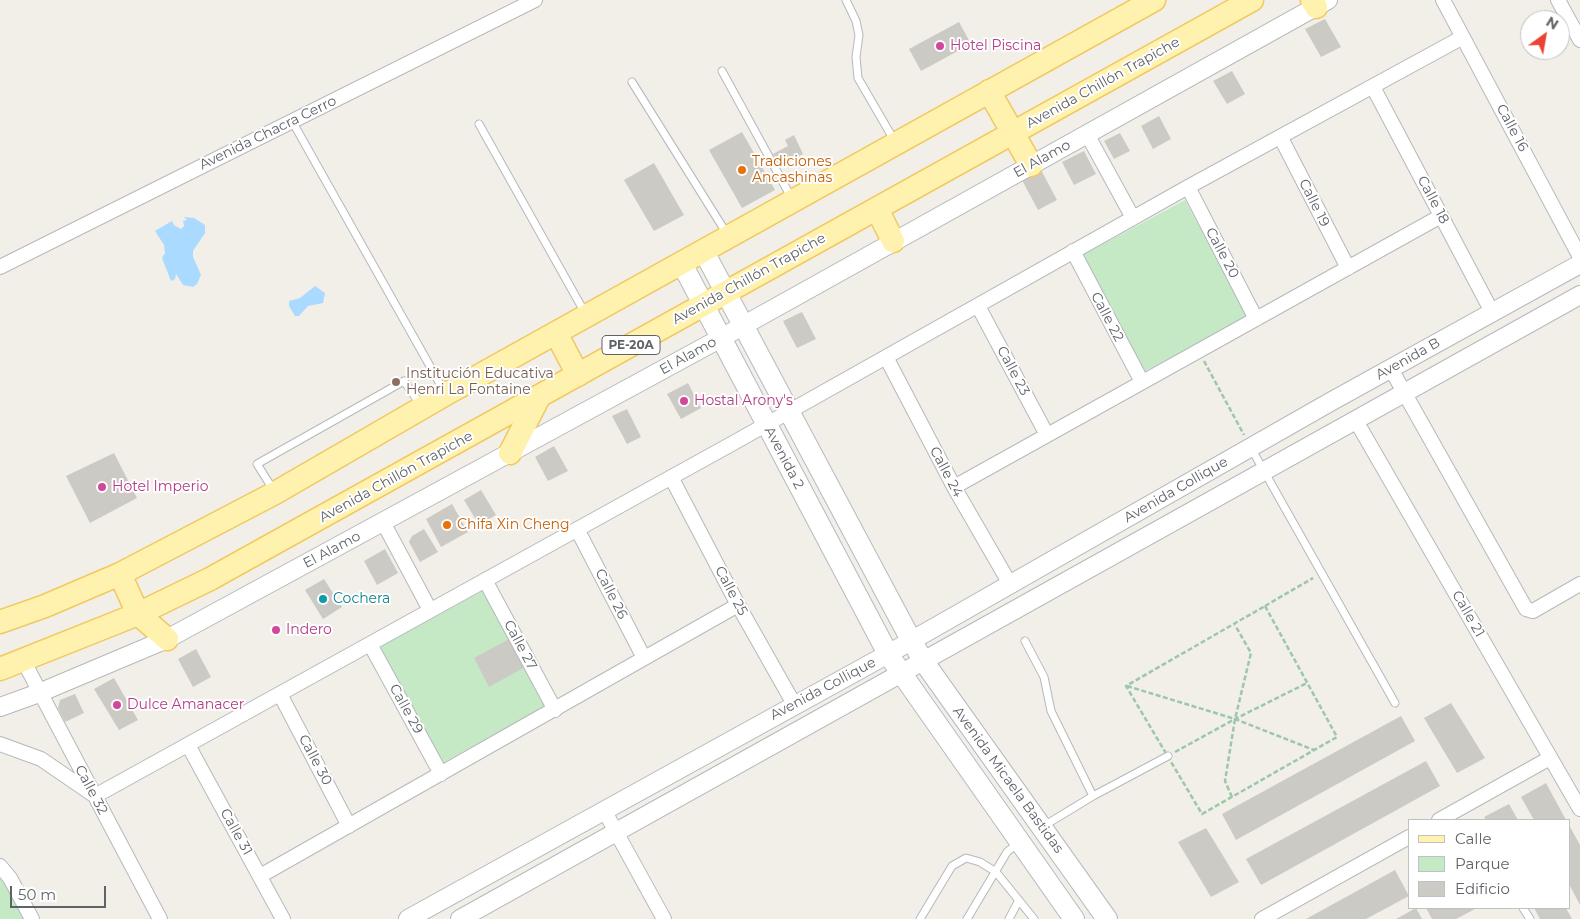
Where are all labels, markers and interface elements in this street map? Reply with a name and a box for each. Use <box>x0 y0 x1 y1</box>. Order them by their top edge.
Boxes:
north arrow <box>1520 10 1570 60</box>
text: N <box>1543 12 1562 34</box>
street label: Avenida Chillón Trapiche <box>1023 34 1183 132</box>
place label: Hotel Piscina <box>950 38 1041 54</box>
marker: Hotel Piscina <box>934 40 946 52</box>
street label: Avenida Chacra Cerro <box>197 92 339 174</box>
street label: Calle 16 <box>1493 101 1531 155</box>
street label: El Alamo <box>1011 137 1073 181</box>
place label: Tradiciones Ancashinas <box>752 154 832 186</box>
marker: Tradiciones Ancashinas <box>736 164 748 176</box>
street label: Calle 18 <box>1413 173 1453 227</box>
street label: Calle 19 <box>1295 176 1333 230</box>
street label: Calle 20 <box>1202 225 1242 281</box>
street label: Avenida Chillón Trapiche <box>669 230 829 328</box>
street label: Calle 22 <box>1087 289 1127 345</box>
street label: El Alamo <box>657 334 719 378</box>
street label: Avenida B <box>1373 335 1443 383</box>
road number: PE-20A <box>602 336 660 354</box>
street label: Calle 23 <box>993 343 1033 399</box>
place label: Institución Educativa Henri La Fontaine <box>406 366 554 398</box>
marker: Institución Educativa Henri La Fontaine <box>390 376 402 388</box>
place label: Hostal Arony's <box>694 393 793 409</box>
marker: Hostal Arony's <box>678 395 690 407</box>
street label: Avenida 2 <box>761 424 807 492</box>
street label: Avenida Chillón Trapiche <box>316 428 476 526</box>
street label: Calle 24 <box>926 444 966 500</box>
street label: Avenida Collique <box>1121 453 1231 527</box>
place label: Hotel Imperio <box>112 479 209 495</box>
marker: Hotel Imperio <box>96 481 108 493</box>
place label: Chifa Xin Cheng <box>457 517 570 533</box>
marker: Chifa Xin Cheng <box>441 519 453 531</box>
street label: El Alamo <box>300 528 364 572</box>
street label: Calle 25 <box>711 563 751 619</box>
street label: Calle 26 <box>591 566 631 622</box>
street label: Calle 21 <box>1448 588 1488 640</box>
place label: Cochera <box>333 591 390 607</box>
marker: Cochera <box>317 593 329 605</box>
street label: Calle 27 <box>500 617 540 673</box>
place label: Indero <box>286 622 332 638</box>
marker: Indero <box>270 624 282 636</box>
street label: Avenida Collique <box>767 654 879 724</box>
street label: Calle 29 <box>386 681 426 737</box>
place label: Dulce Amanacer <box>127 697 244 713</box>
marker: Dulce Amanacer <box>111 699 123 711</box>
street label: Avenida Micaela Bastidas <box>949 703 1067 857</box>
street label: Calle 30 <box>295 732 335 788</box>
street label: Calle 32 <box>71 762 111 818</box>
street label: Calle 31 <box>216 806 256 858</box>
legend <box>1408 819 1570 909</box>
text: Calle <box>1455 829 1492 848</box>
text: Parque <box>1455 854 1510 873</box>
scale bar <box>12 876 109 908</box>
text: Edificio <box>1455 879 1510 898</box>
text: 50 m <box>18 885 56 904</box>

